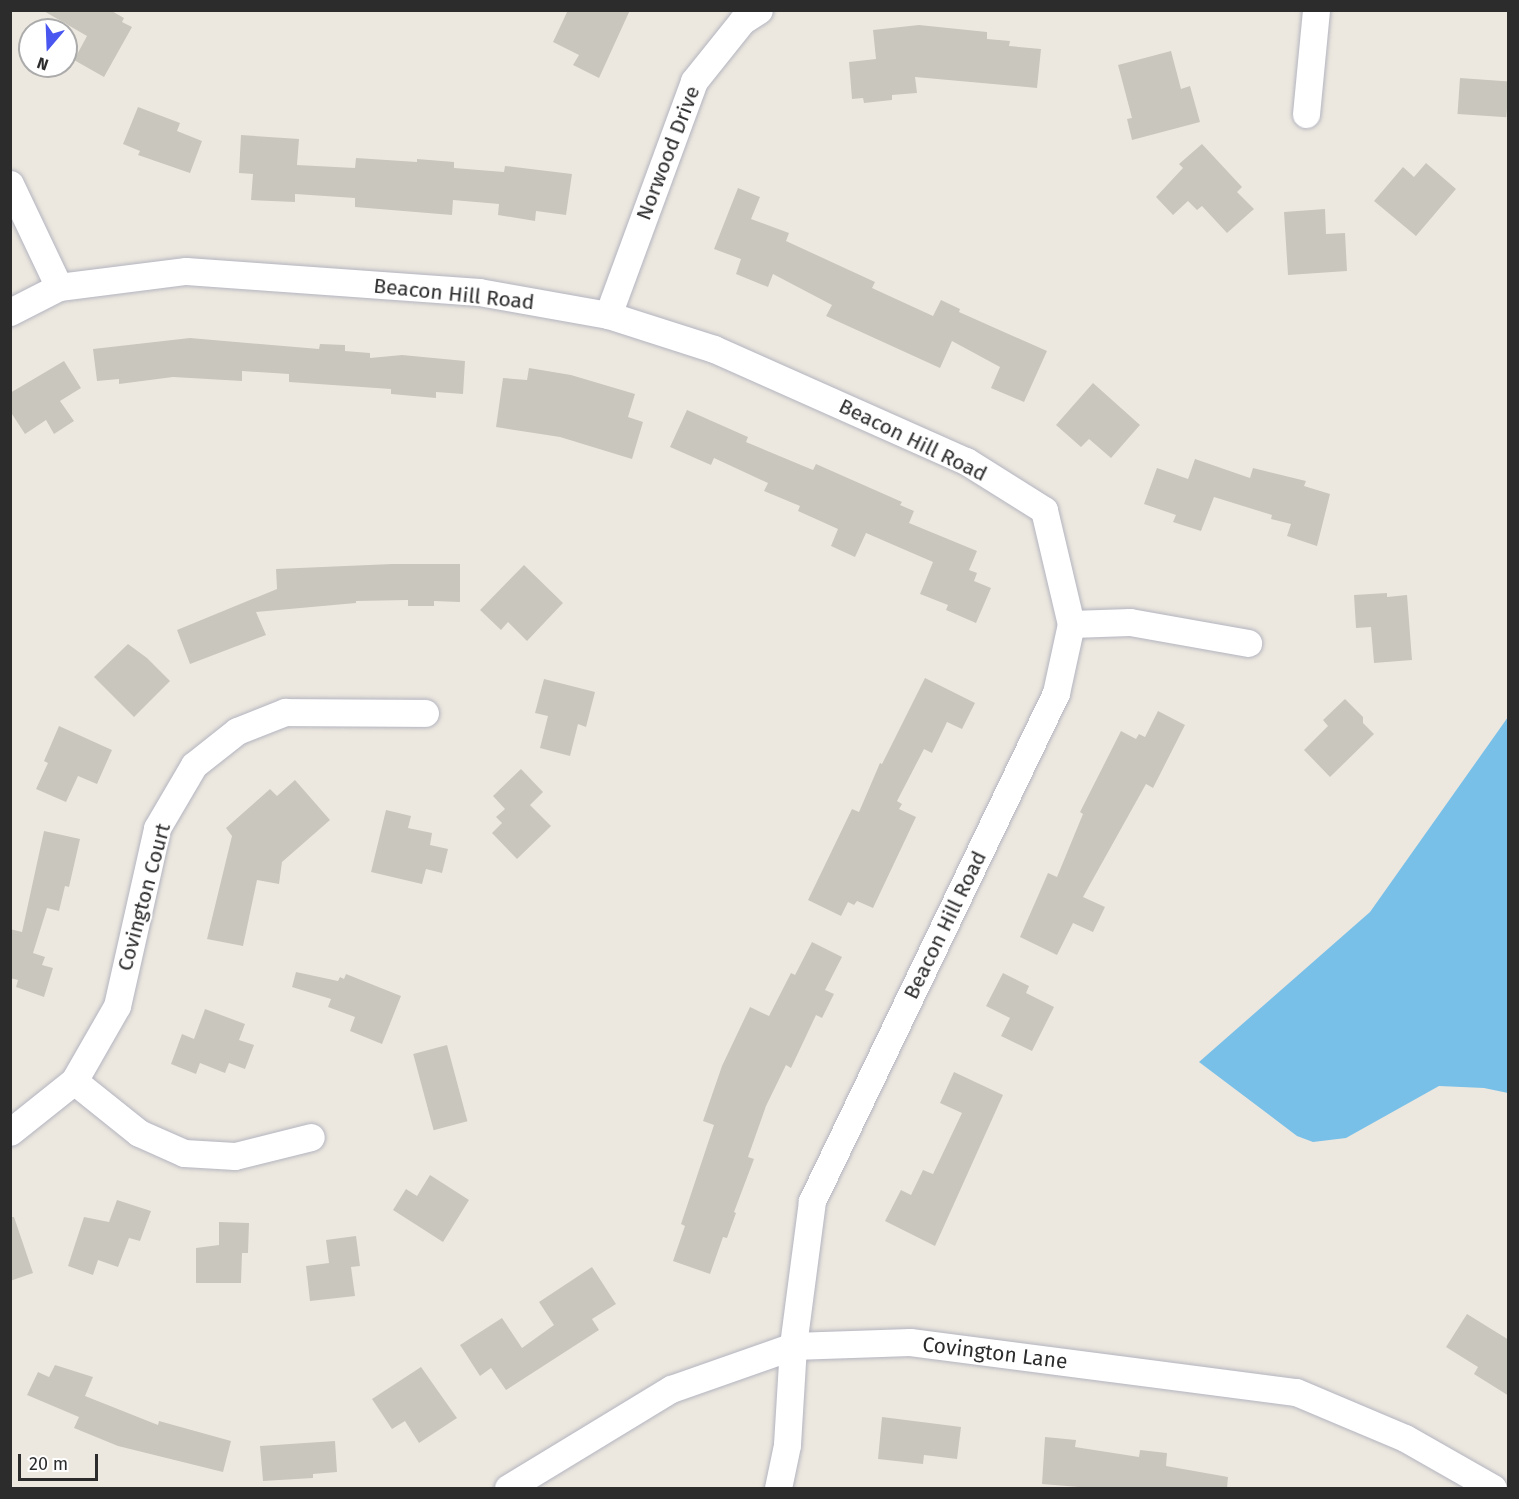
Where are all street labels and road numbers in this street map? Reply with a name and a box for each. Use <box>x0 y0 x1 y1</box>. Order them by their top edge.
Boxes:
street label: Norwood Drive <box>631 82 705 224</box>
street label: Beacon Hill Road <box>372 273 536 315</box>
street label: Beacon Hill Road <box>835 393 991 487</box>
street label: Covington Court <box>112 820 176 974</box>
street label: Beacon Hill Road <box>898 847 992 1003</box>
street label: Covington Lane <box>921 1332 1069 1374</box>

